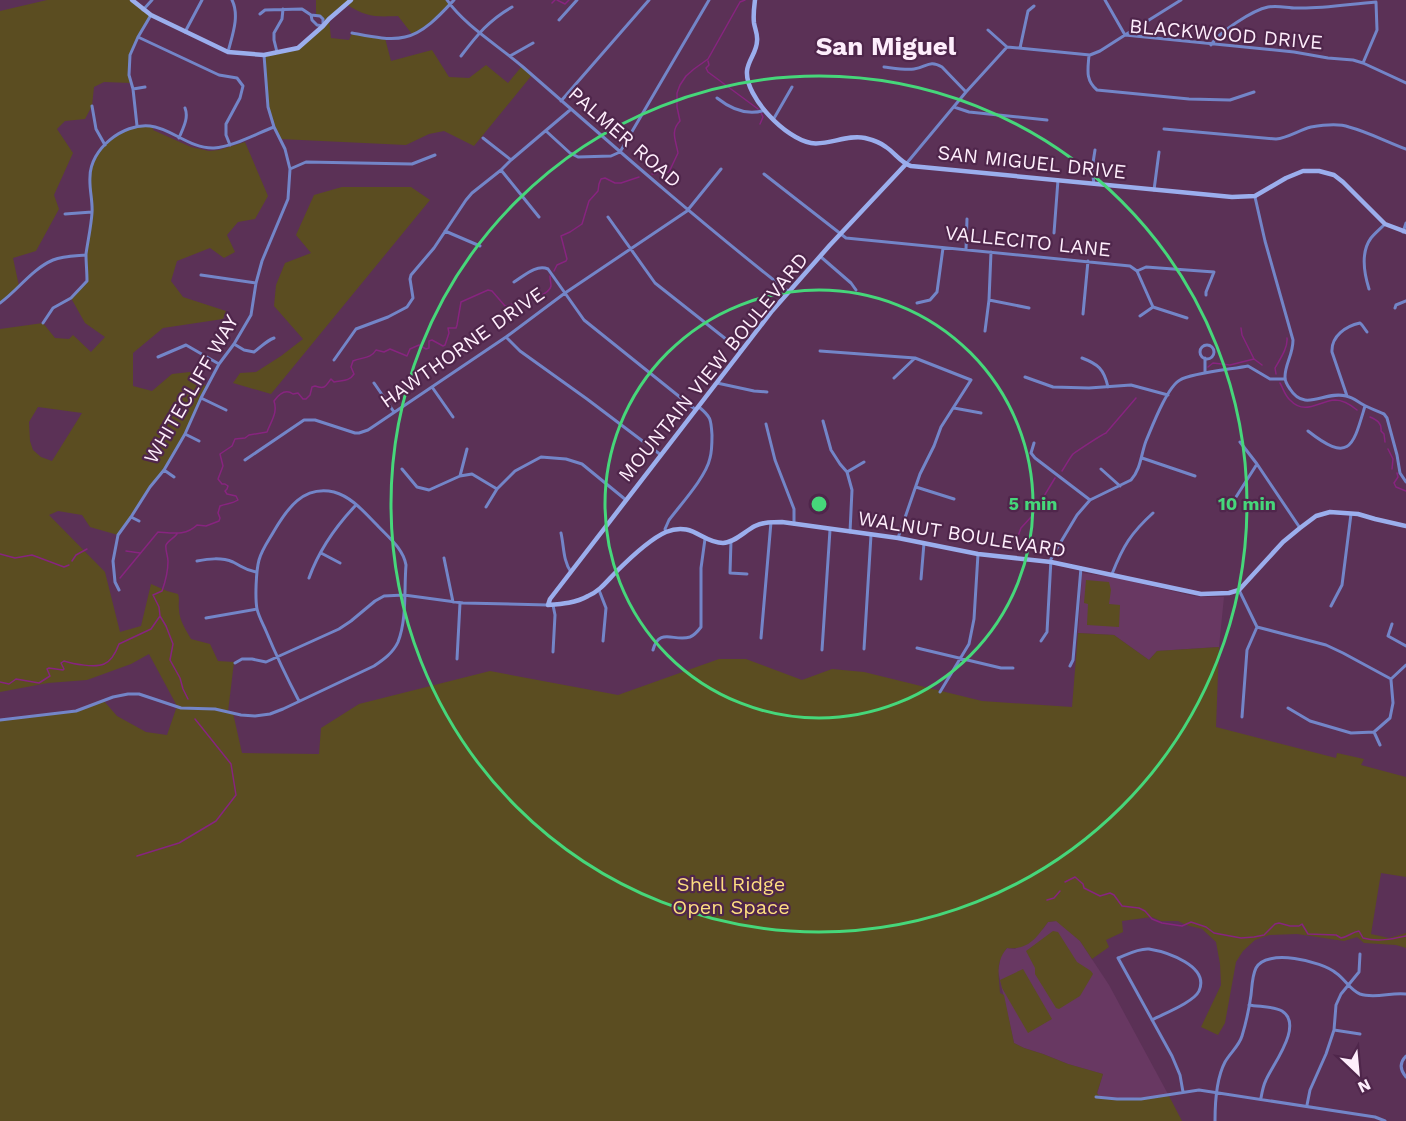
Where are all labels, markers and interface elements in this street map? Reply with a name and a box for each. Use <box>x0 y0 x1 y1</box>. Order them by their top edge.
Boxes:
street label: BLACKWOOD DRIVE <box>1128 14 1324 54</box>
district label: San Miguel <box>816 31 957 61</box>
street label: PALMER ROAD <box>564 81 686 193</box>
street label: SAN MIGUEL DRIVE <box>937 140 1127 184</box>
street label: VALLECITO LANE <box>944 220 1112 262</box>
street label: MOUNTAIN VIEW BOULEVARD <box>613 248 813 486</box>
street label: HAWTHORNE DRIVE <box>375 281 549 413</box>
street label: WHITECLIFF WAY <box>139 310 244 468</box>
text: 5 min <box>1009 493 1057 514</box>
text: 10 min <box>1218 493 1276 514</box>
centre of rings <box>809 494 829 514</box>
street label: WALNUT BOULEVARD <box>856 506 1068 562</box>
park label: Shell Ridge Open Space <box>672 872 790 919</box>
north arrow <box>1328 1043 1388 1103</box>
text: N <box>1355 1075 1374 1097</box>

